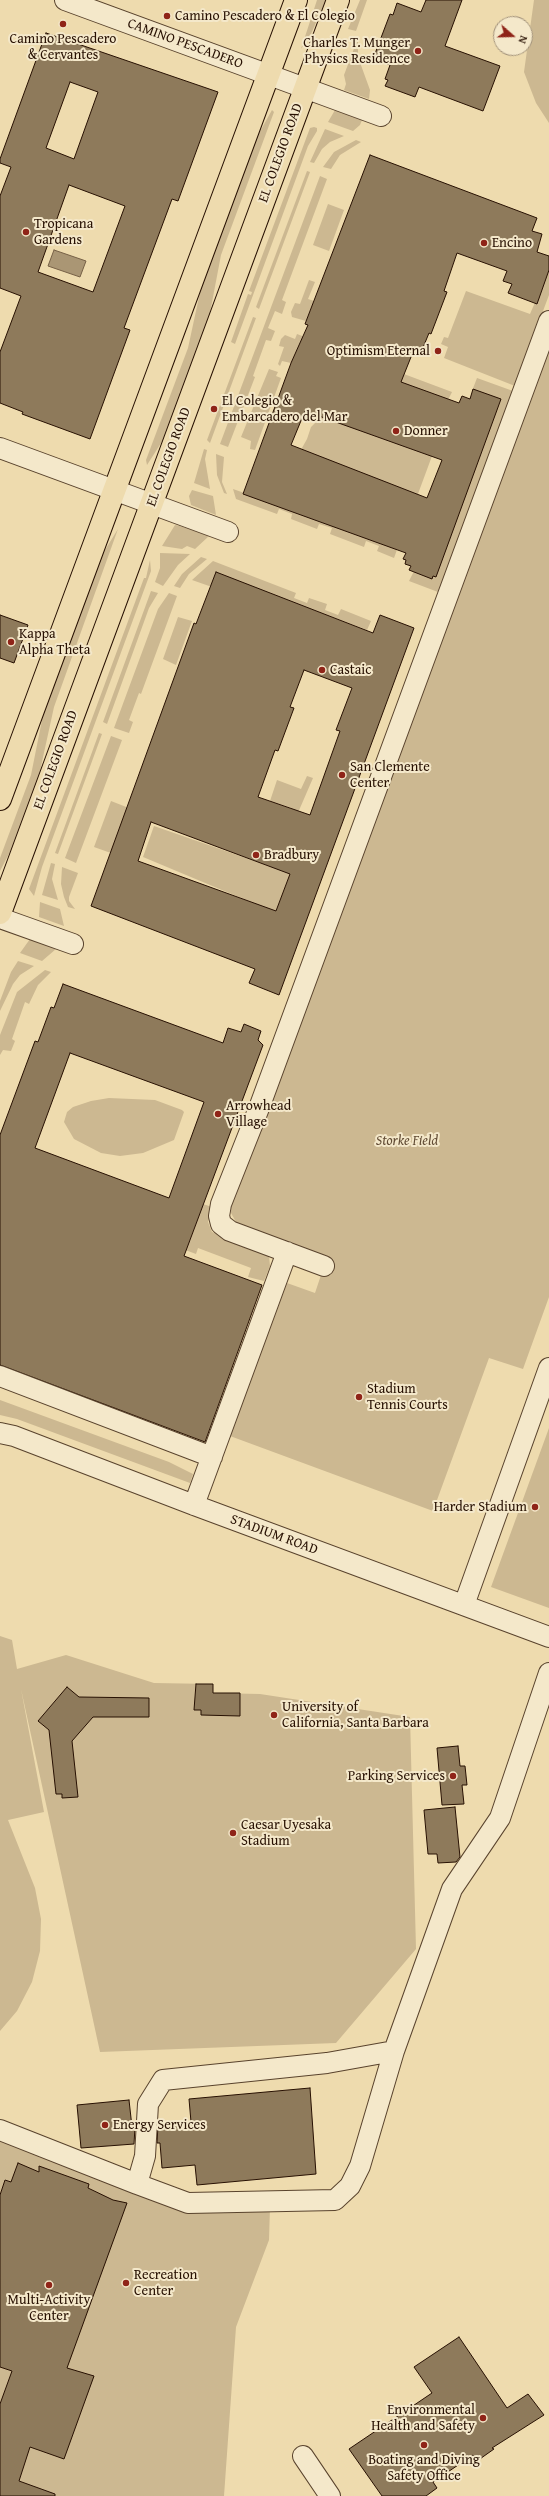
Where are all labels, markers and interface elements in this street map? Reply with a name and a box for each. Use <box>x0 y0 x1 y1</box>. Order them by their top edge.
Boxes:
place label: Camino Pescadero & El Colegio <box>175 8 355 24</box>
marker: Camino Pescadero & El Colegio <box>162 11 172 21</box>
street label: CAMINO PESCADERO <box>125 15 245 73</box>
north arrow <box>493 16 533 56</box>
marker: Camino Pescadero & Cervantes <box>58 19 68 29</box>
place label: Camino Pescadero & Cervantes <box>10 31 116 64</box>
text: N <box>515 34 532 46</box>
place label: Charles T. Munger Physics Residence <box>303 35 410 68</box>
marker: Charles T. Munger Physics Residence <box>413 46 423 56</box>
street label: EL COLEGIO ROAD <box>255 101 307 205</box>
place label: Tropicana Gardens <box>34 216 93 248</box>
marker: Tropicana Gardens <box>21 227 31 237</box>
place label: Encino <box>492 235 532 251</box>
marker: Encino <box>479 238 489 248</box>
place label: Optimism Eternal <box>327 343 430 359</box>
marker: Optimism Eternal <box>433 346 443 356</box>
place label: El Colegio & Embarcadero del Mar <box>222 393 348 426</box>
marker: El Colegio & Embarcadero del Mar <box>209 404 219 414</box>
street label: EL COLEGIO ROAD <box>143 405 195 509</box>
place label: Donner <box>404 423 448 439</box>
marker: Donner <box>391 426 401 436</box>
place label: Kappa Alpha Theta <box>19 626 90 658</box>
marker: Kappa Alpha Theta <box>6 637 16 647</box>
place label: Castaic <box>330 662 371 678</box>
marker: Castaic <box>317 665 327 675</box>
street label: EL COLEGIO ROAD <box>30 708 82 812</box>
place label: San Clemente Center <box>350 759 430 792</box>
marker: San Clemente Center <box>337 770 347 780</box>
place label: Bradbury <box>264 847 319 863</box>
marker: Bradbury <box>251 850 261 860</box>
place label: Arrowhead Village <box>226 1098 291 1130</box>
marker: Arrowhead Village <box>213 1109 223 1119</box>
park label: Storke Field <box>376 1133 438 1149</box>
place label: Stadium Tennis Courts <box>367 1381 448 1414</box>
marker: Stadium Tennis Courts <box>354 1392 364 1402</box>
place label: Harder Stadium <box>434 1499 527 1515</box>
marker: Harder Stadium <box>530 1502 540 1512</box>
street label: STADIUM ROAD <box>228 1511 320 1559</box>
place label: University of California, Santa Barbara <box>282 1699 429 1732</box>
marker: University of California, Santa Barbara <box>269 1710 279 1720</box>
place label: Parking Services <box>348 1768 445 1784</box>
marker: Parking Services <box>448 1771 458 1781</box>
place label: Caesar Uyesaka Stadium <box>241 1817 331 1850</box>
marker: Caesar Uyesaka Stadium <box>228 1828 238 1838</box>
place label: Energy Services <box>113 2117 206 2133</box>
marker: Energy Services <box>100 2120 110 2130</box>
place label: Recreation Center <box>134 2267 197 2300</box>
marker: Recreation Center <box>121 2278 131 2288</box>
marker: Multi-Activity Center <box>44 2280 54 2290</box>
place label: Multi-Activity Center <box>7 2292 91 2324</box>
place label: Environmental Health and Safety <box>371 2402 475 2434</box>
marker: Environmental Health and Safety <box>478 2413 488 2423</box>
marker: Boating and Diving Safety Office <box>419 2440 429 2450</box>
place label: Boating and Diving Safety Office <box>368 2452 480 2484</box>

